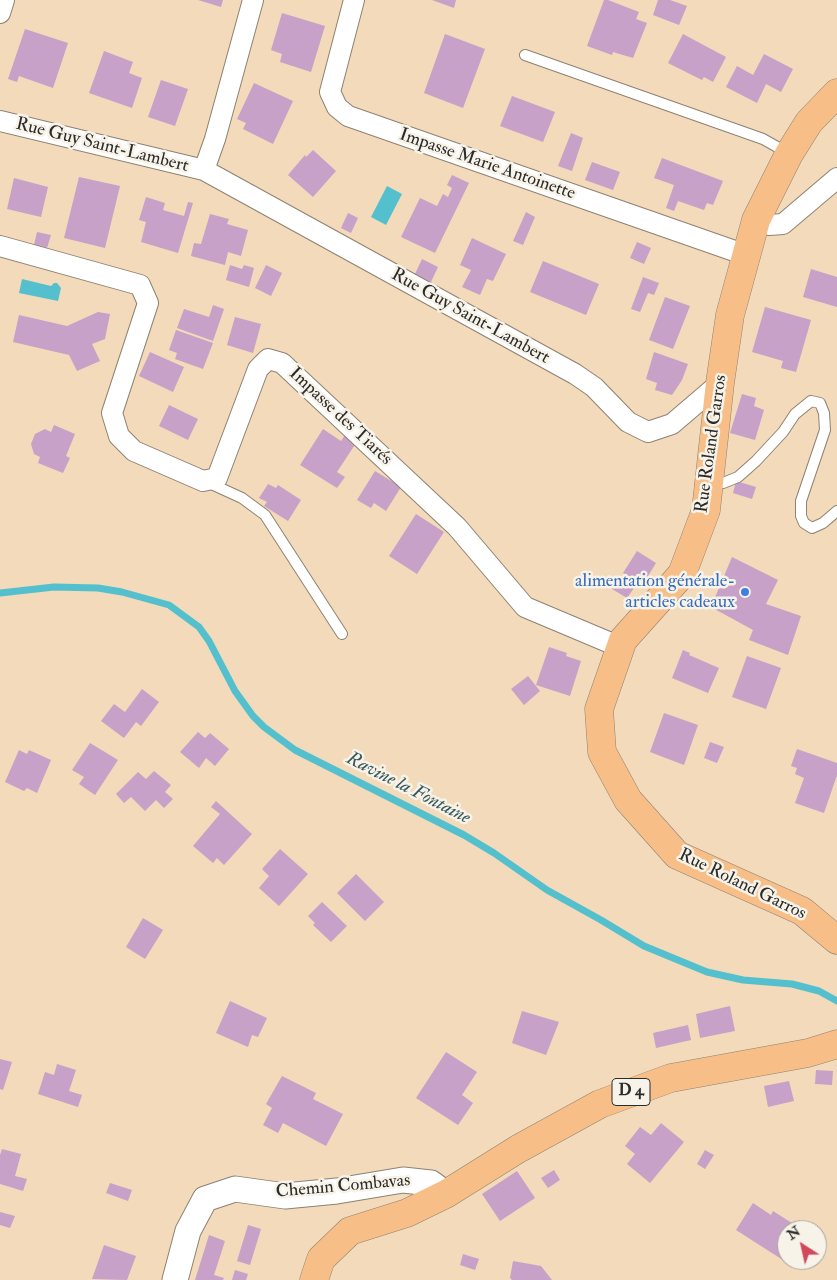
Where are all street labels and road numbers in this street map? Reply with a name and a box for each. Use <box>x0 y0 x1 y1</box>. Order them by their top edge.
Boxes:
street label: Rue Guy Saint-Lambert <box>13 114 191 178</box>
street label: Impasse Marie Antoinette <box>396 125 578 205</box>
street label: Rue Guy Saint-Lambert <box>387 265 553 369</box>
street label: Impasse des Tiarés <box>284 364 396 470</box>
street label: Rue Roland Garros <box>692 374 732 514</box>
street label: Rue Roland Garros <box>675 845 809 925</box>
road number: D 4 <box>612 1078 650 1106</box>
street label: Chemin Combavas <box>275 1170 411 1204</box>

